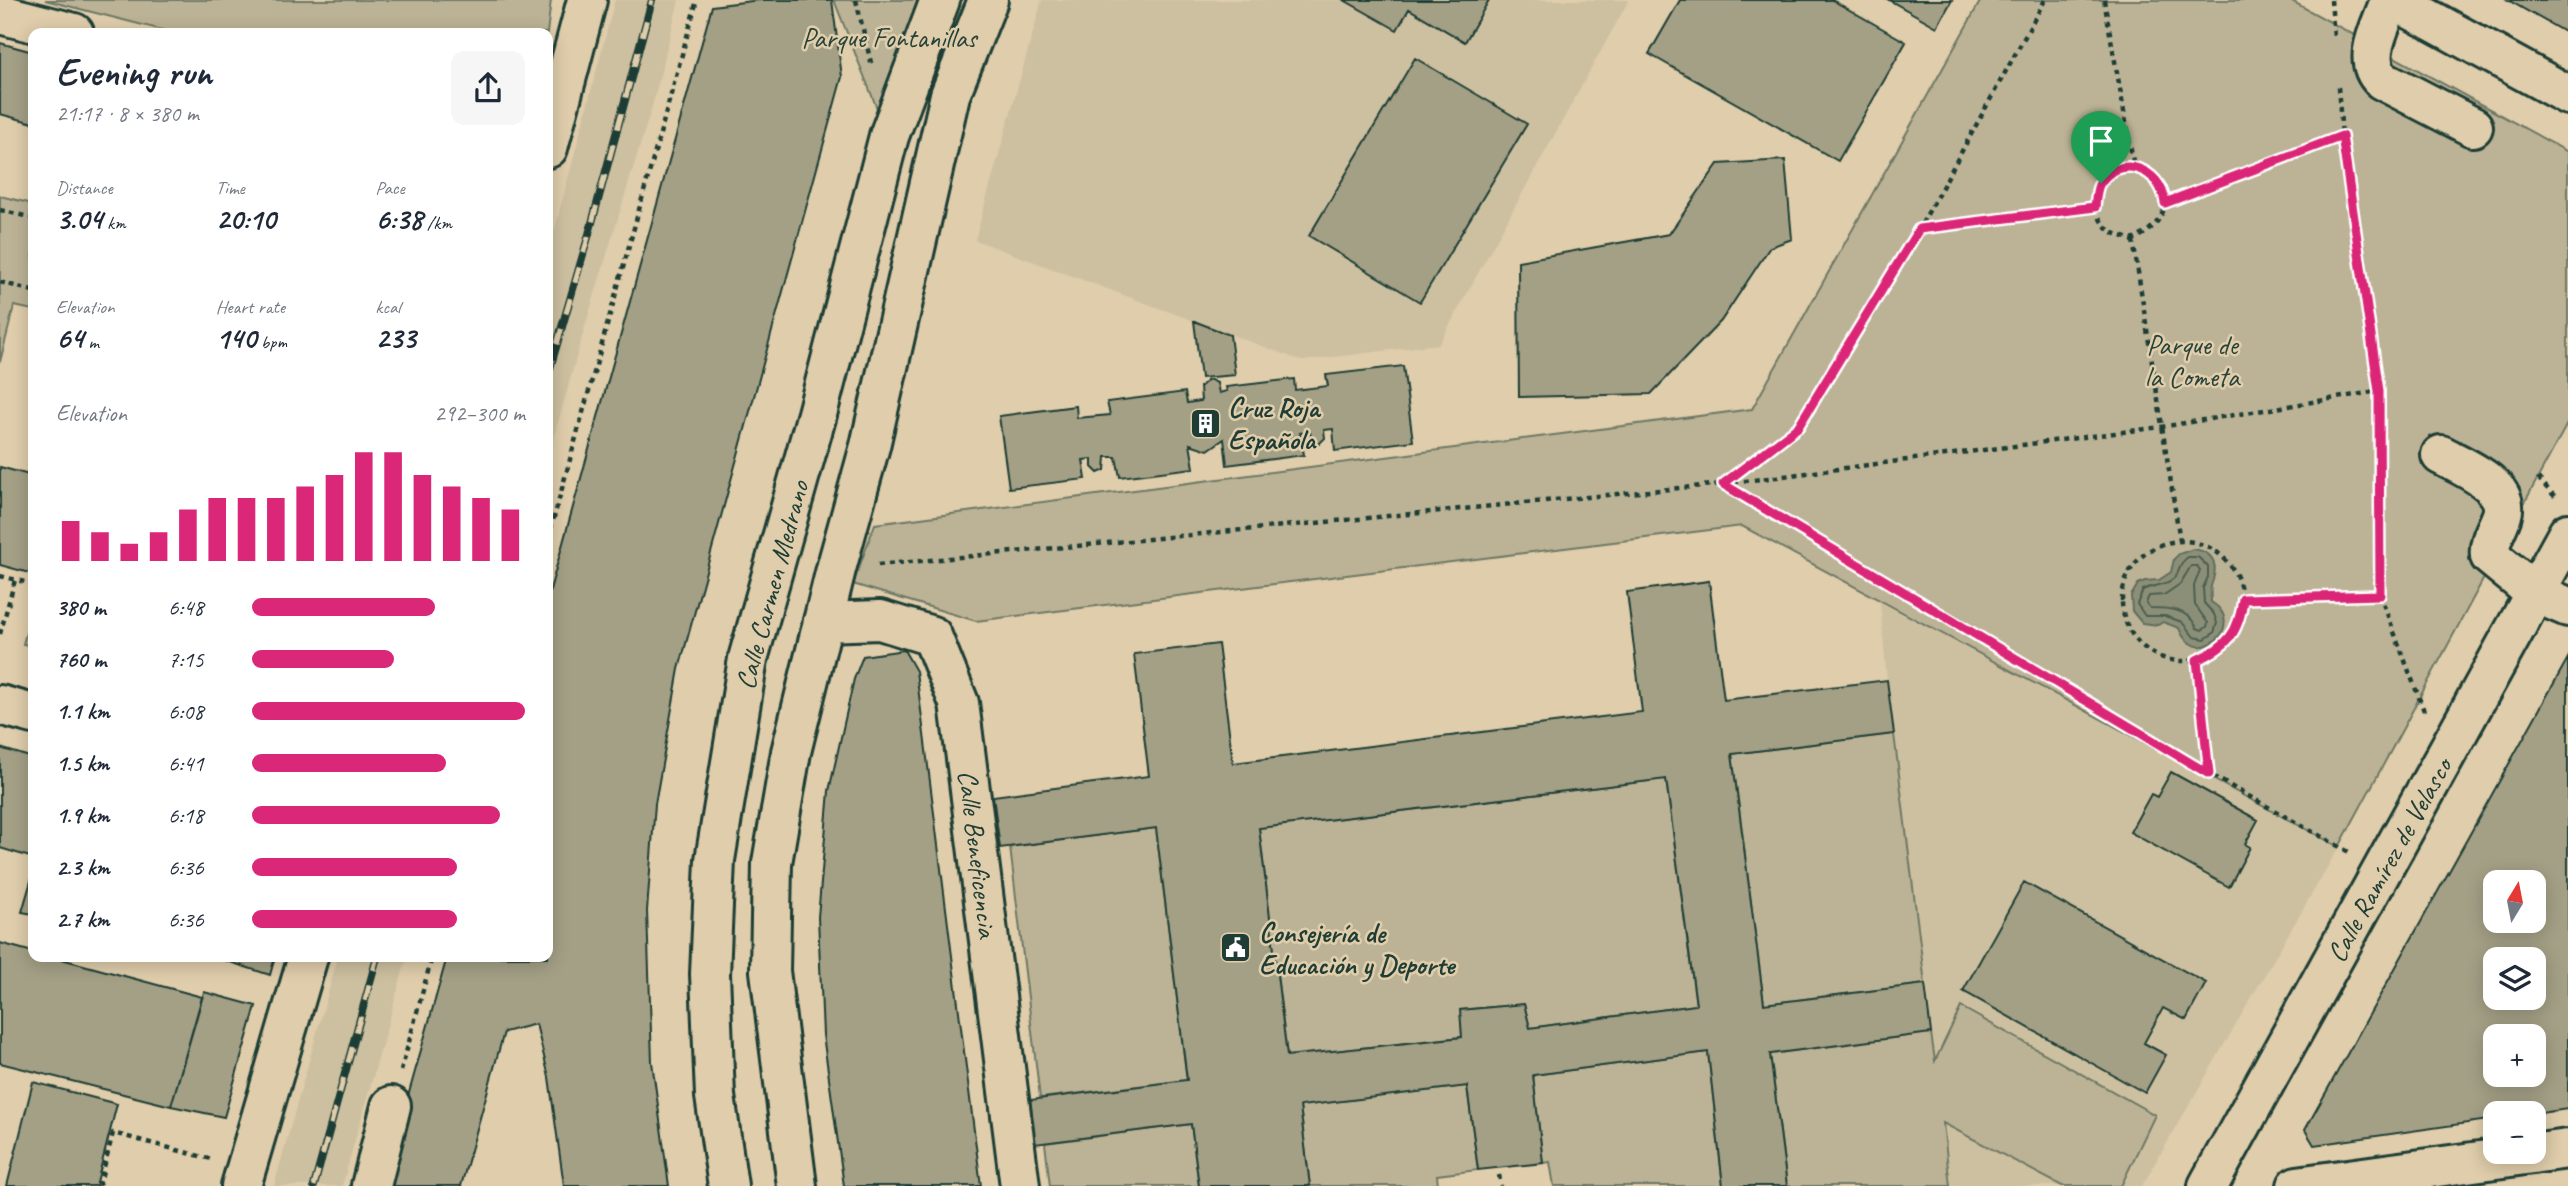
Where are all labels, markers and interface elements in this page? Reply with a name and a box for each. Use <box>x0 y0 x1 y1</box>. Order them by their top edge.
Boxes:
park label: Parque Fontanillas <box>801 20 979 55</box>
text: Evening run <box>56 49 212 96</box>
button: share <box>451 51 525 125</box>
text: 21:17 · 8 × 380 m <box>56 99 199 128</box>
pin <box>2071 111 2131 183</box>
icon: arrive <box>2082 122 2120 160</box>
text: Distance <box>56 176 113 200</box>
text: Time <box>216 176 245 200</box>
text: Pace <box>375 176 405 200</box>
text: 3.04 <box>56 200 102 238</box>
text: 20:10 <box>216 200 276 238</box>
text: 6:38 <box>375 200 422 238</box>
text: km <box>102 211 126 235</box>
text: /km <box>422 211 452 235</box>
text: Elevation <box>56 295 114 319</box>
text: Heart rate <box>216 295 285 319</box>
text: kcal <box>375 295 400 319</box>
text: 64 <box>56 319 84 357</box>
text: 140 <box>216 319 256 357</box>
text: 233 <box>375 319 416 357</box>
park label: Parque de la Cometa <box>2145 327 2241 394</box>
text: m <box>84 330 99 354</box>
text: bpm <box>256 330 287 354</box>
place label: Cruz Roja Española <box>1228 390 1321 457</box>
text: Elevation <box>56 399 127 428</box>
text: 292–300 m <box>434 399 525 428</box>
building icon: Cruz Roja Española <box>1188 406 1222 440</box>
street label: Calle Carmen Medrano <box>727 475 817 693</box>
text: 380 m <box>56 593 106 622</box>
text: 6:48 <box>168 593 204 622</box>
text: 760 m <box>56 645 106 674</box>
text: 7:15 <box>168 645 204 674</box>
text: 1.1 km <box>56 697 110 726</box>
text: 6:08 <box>168 697 204 726</box>
text: 1.5 km <box>56 749 109 778</box>
text: 6:41 <box>168 749 204 778</box>
street label: Calle Ramírez de Velasco <box>2319 749 2461 968</box>
street label: Calle Beneficencia <box>950 768 1006 941</box>
text: 1.9 km <box>56 801 109 830</box>
text: 6:18 <box>168 801 204 830</box>
text: 2.3 km <box>56 853 110 882</box>
text: 6:36 <box>168 853 204 882</box>
north arrow <box>2483 870 2546 933</box>
map controls <box>2483 870 2546 1164</box>
text: 2.7 km <box>56 905 109 934</box>
text: 6:36 <box>168 905 204 934</box>
place label: Consejería de Educación y Deporte <box>1259 915 1457 983</box>
public building icon: Consejería de Educación y Deporte <box>1219 931 1253 965</box>
button: layers <box>2483 947 2546 1010</box>
button: + <box>2483 1024 2546 1087</box>
button: − <box>2483 1101 2546 1164</box>

